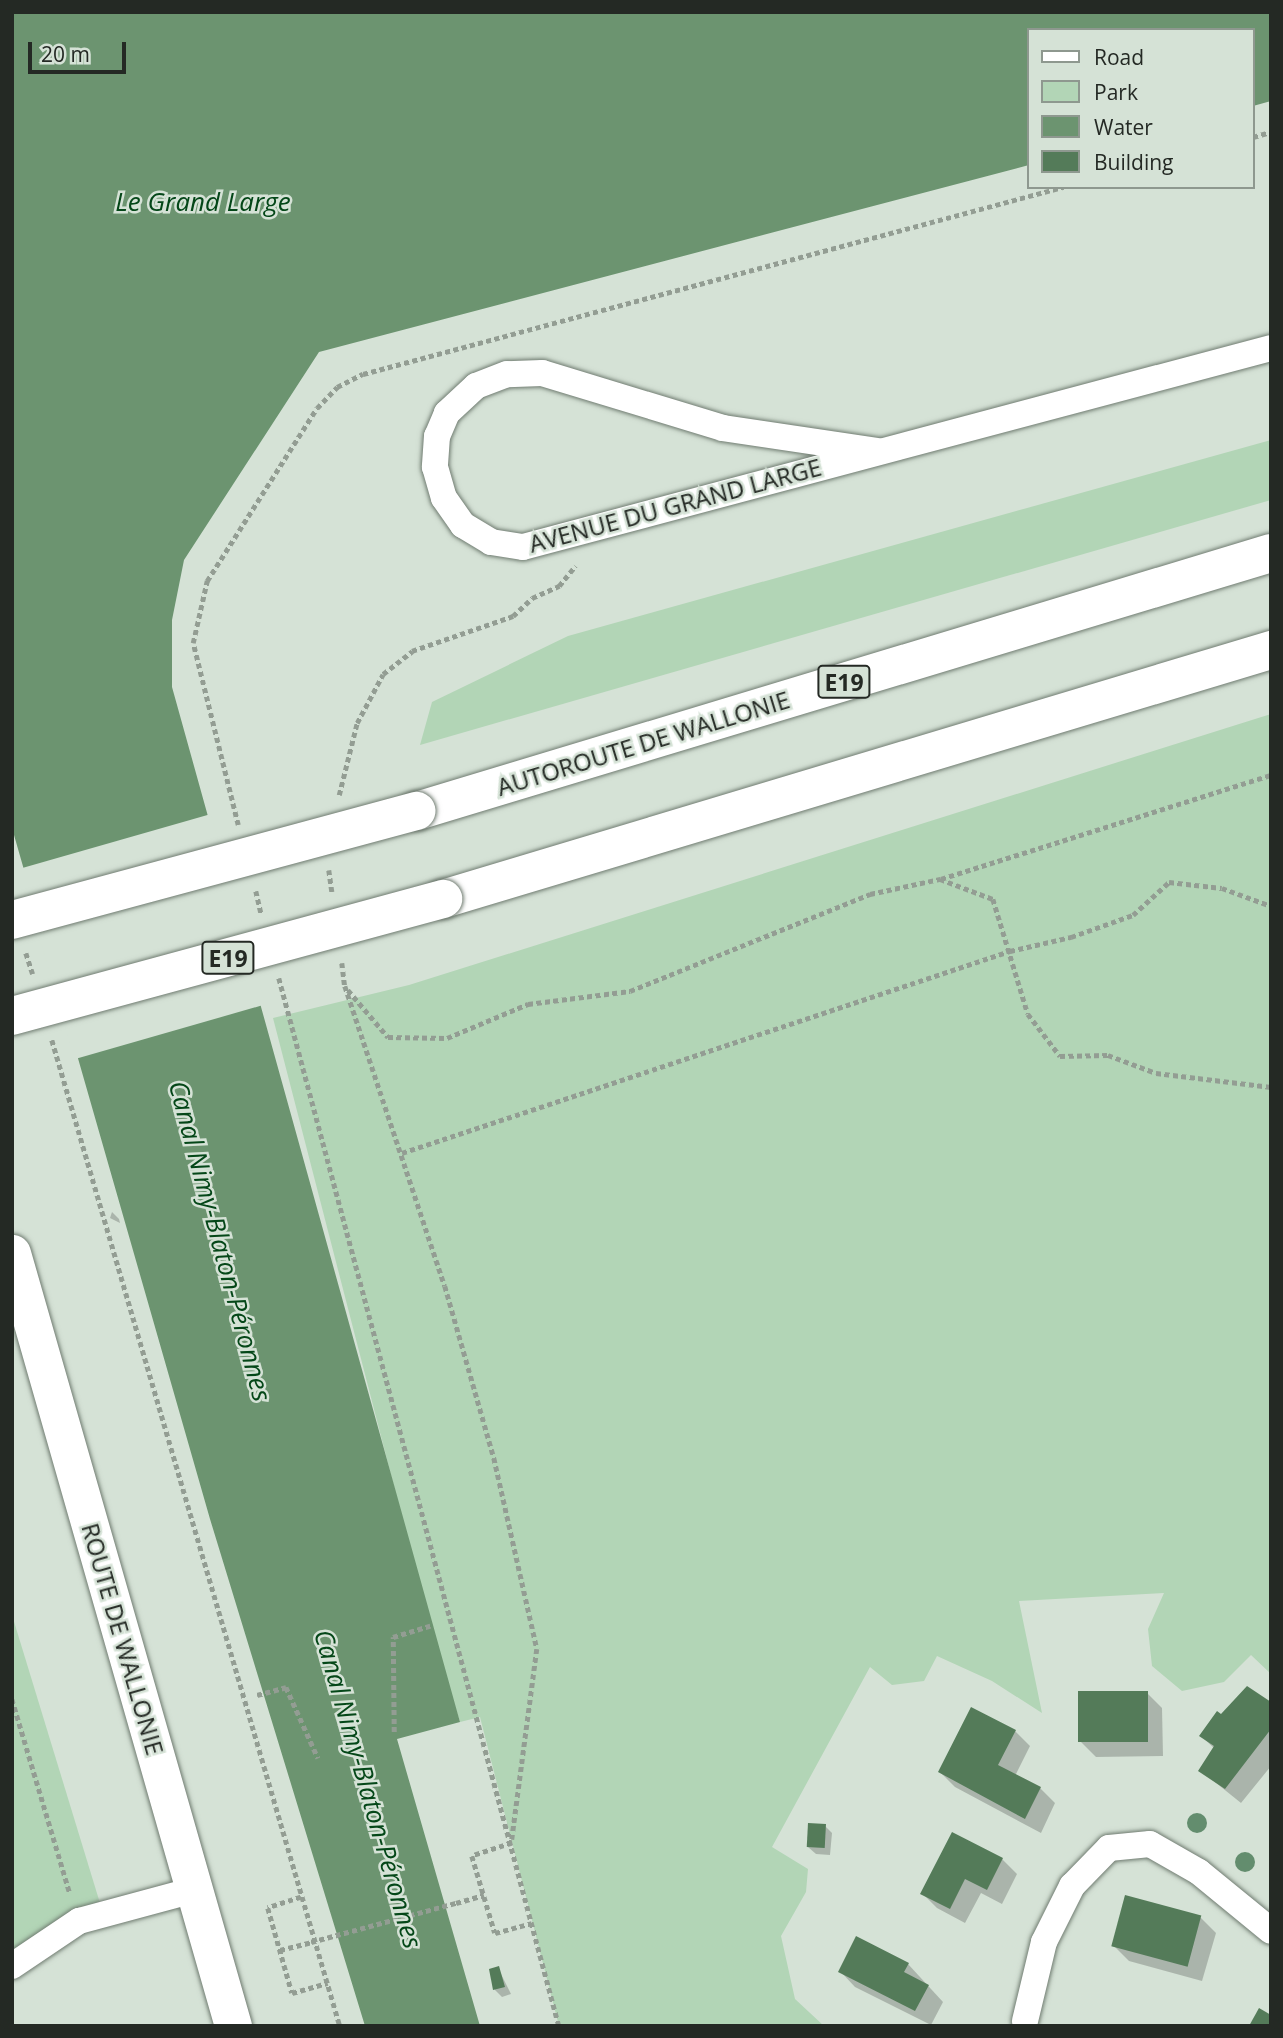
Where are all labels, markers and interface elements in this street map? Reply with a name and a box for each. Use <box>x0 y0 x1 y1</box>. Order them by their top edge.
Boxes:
scale bar <box>32 28 130 72</box>
legend <box>1028 28 1255 189</box>
text: 20 m <box>41 40 90 68</box>
text: Road <box>1094 43 1144 71</box>
text: Park <box>1094 78 1138 106</box>
text: Water <box>1094 113 1153 141</box>
text: Building <box>1094 148 1173 176</box>
water label: Le Grand Large <box>115 186 291 218</box>
street label: AVENUE DU GRAND LARGE <box>526 452 824 558</box>
road number: E19 <box>816 662 872 702</box>
street label: AUTOROUTE DE WALLONIE <box>493 685 793 801</box>
road number: E19 <box>200 939 256 978</box>
water label: Canal Nimy-Blaton-Péronnes <box>162 1077 278 1405</box>
street label: ROUTE DE WALLONIE <box>76 1520 170 1758</box>
water label: Canal Nimy-Blaton-Péronnes <box>307 1626 429 1952</box>

